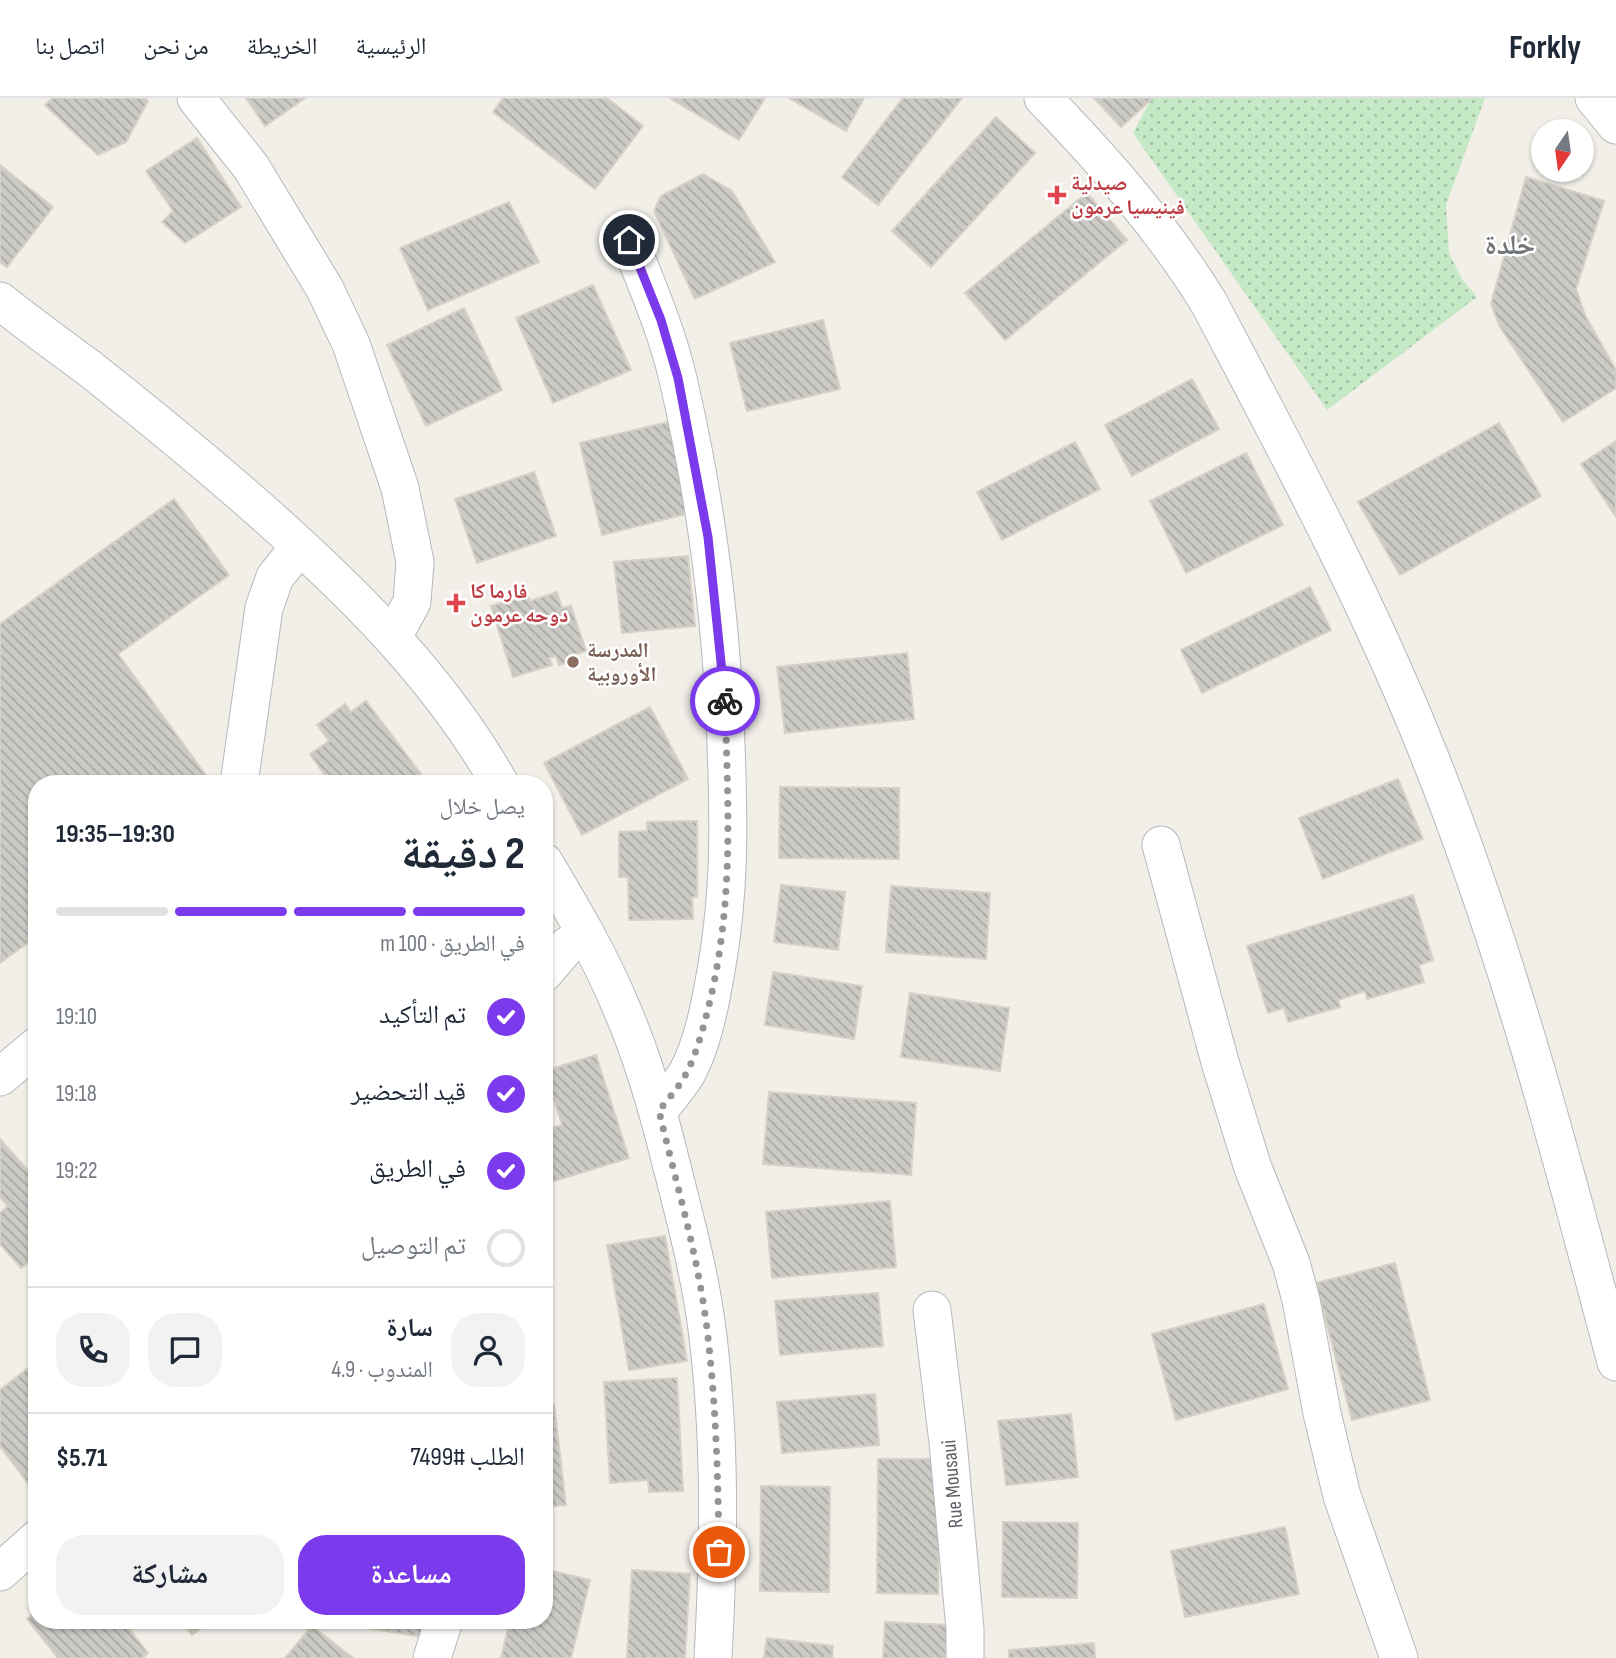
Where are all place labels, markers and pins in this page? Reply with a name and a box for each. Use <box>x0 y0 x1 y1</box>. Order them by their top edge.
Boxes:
place label: صيدلية فينيسيا عرمون <box>1071 171 1185 220</box>
marker: صيدلية فينيسيا عرمون <box>1049 187 1065 203</box>
pin <box>599 210 659 270</box>
place label: فارما كا دوحه عرمون <box>470 579 568 628</box>
marker: فارما كا دوحه عرمون <box>448 595 464 611</box>
place label: المدرسة الأوروبية <box>587 638 656 687</box>
marker: المدرسة الأوروبية <box>565 654 581 670</box>
pin <box>689 1522 749 1582</box>

